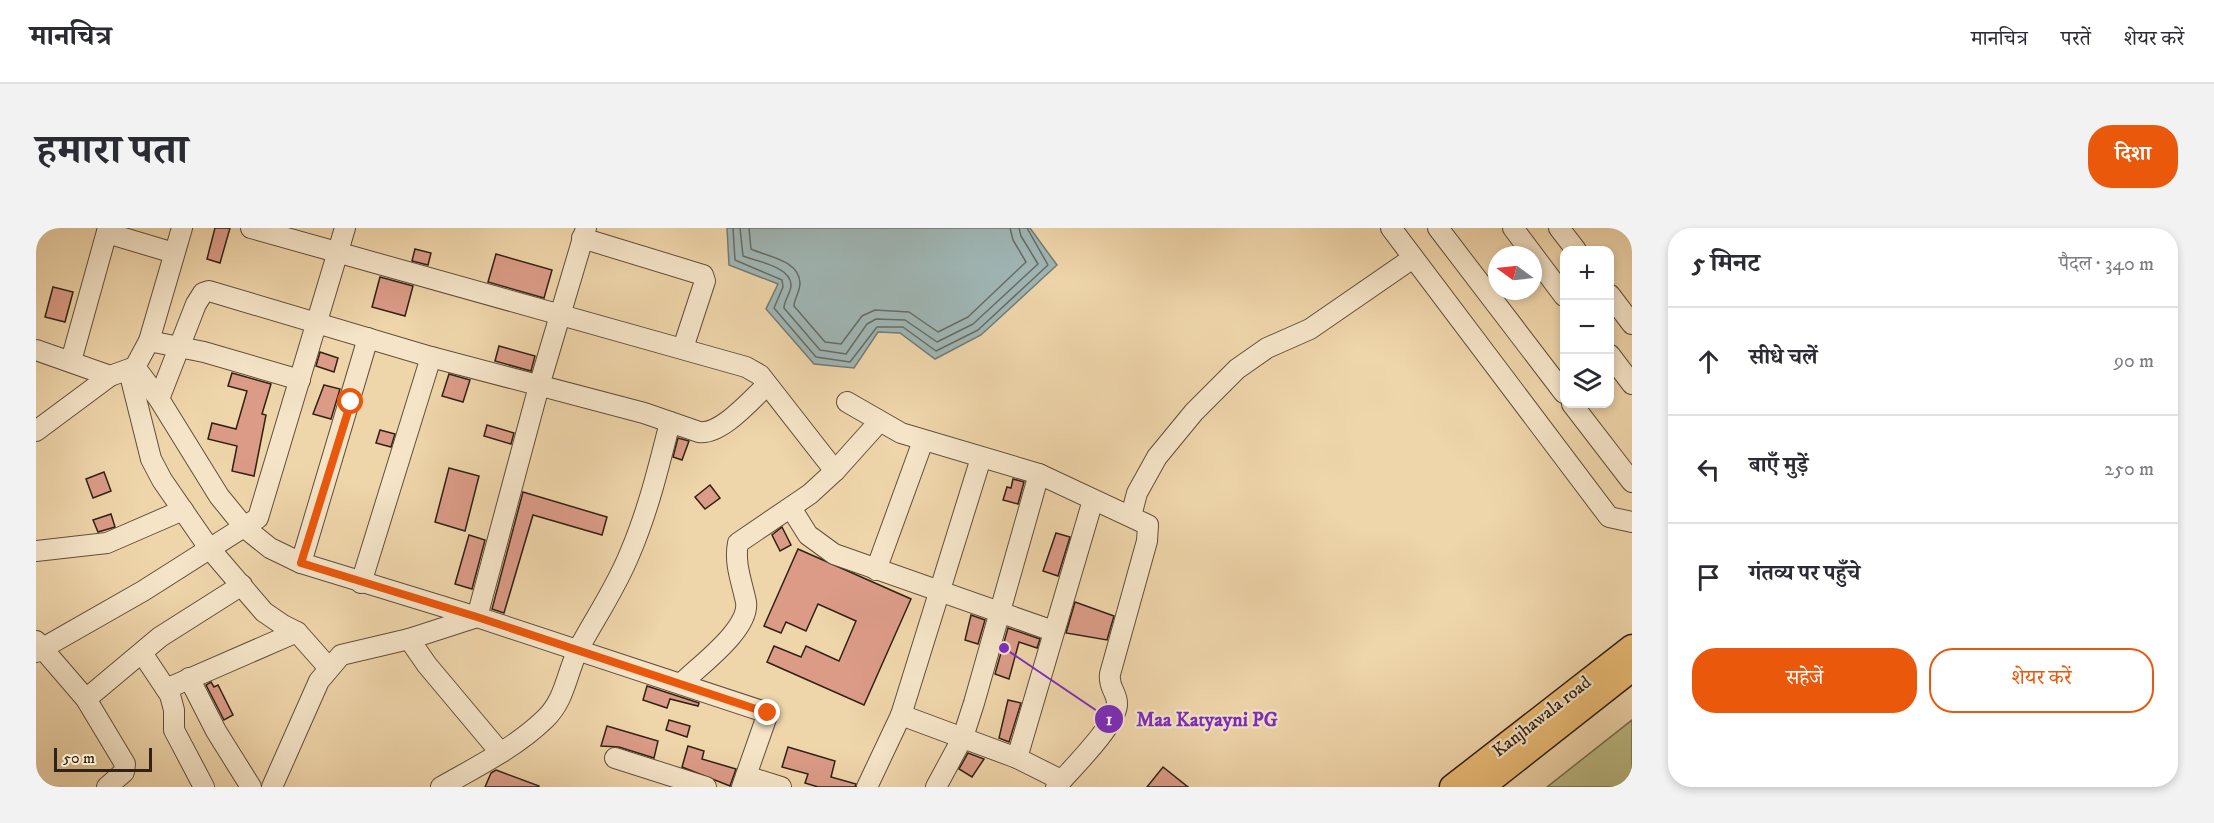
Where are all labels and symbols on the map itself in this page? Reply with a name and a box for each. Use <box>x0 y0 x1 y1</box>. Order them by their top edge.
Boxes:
north arrow <box>1488 246 1542 300</box>
route start <box>337 388 363 414</box>
street label: Kanjhawala road <box>1488 672 1596 762</box>
route end <box>754 699 780 725</box>
callout: Maa Katyayni PG <box>1094 700 1289 738</box>
text: Maa Katyayni PG <box>1136 708 1278 733</box>
text: 1 <box>1106 709 1113 731</box>
scale bar <box>54 745 152 772</box>

